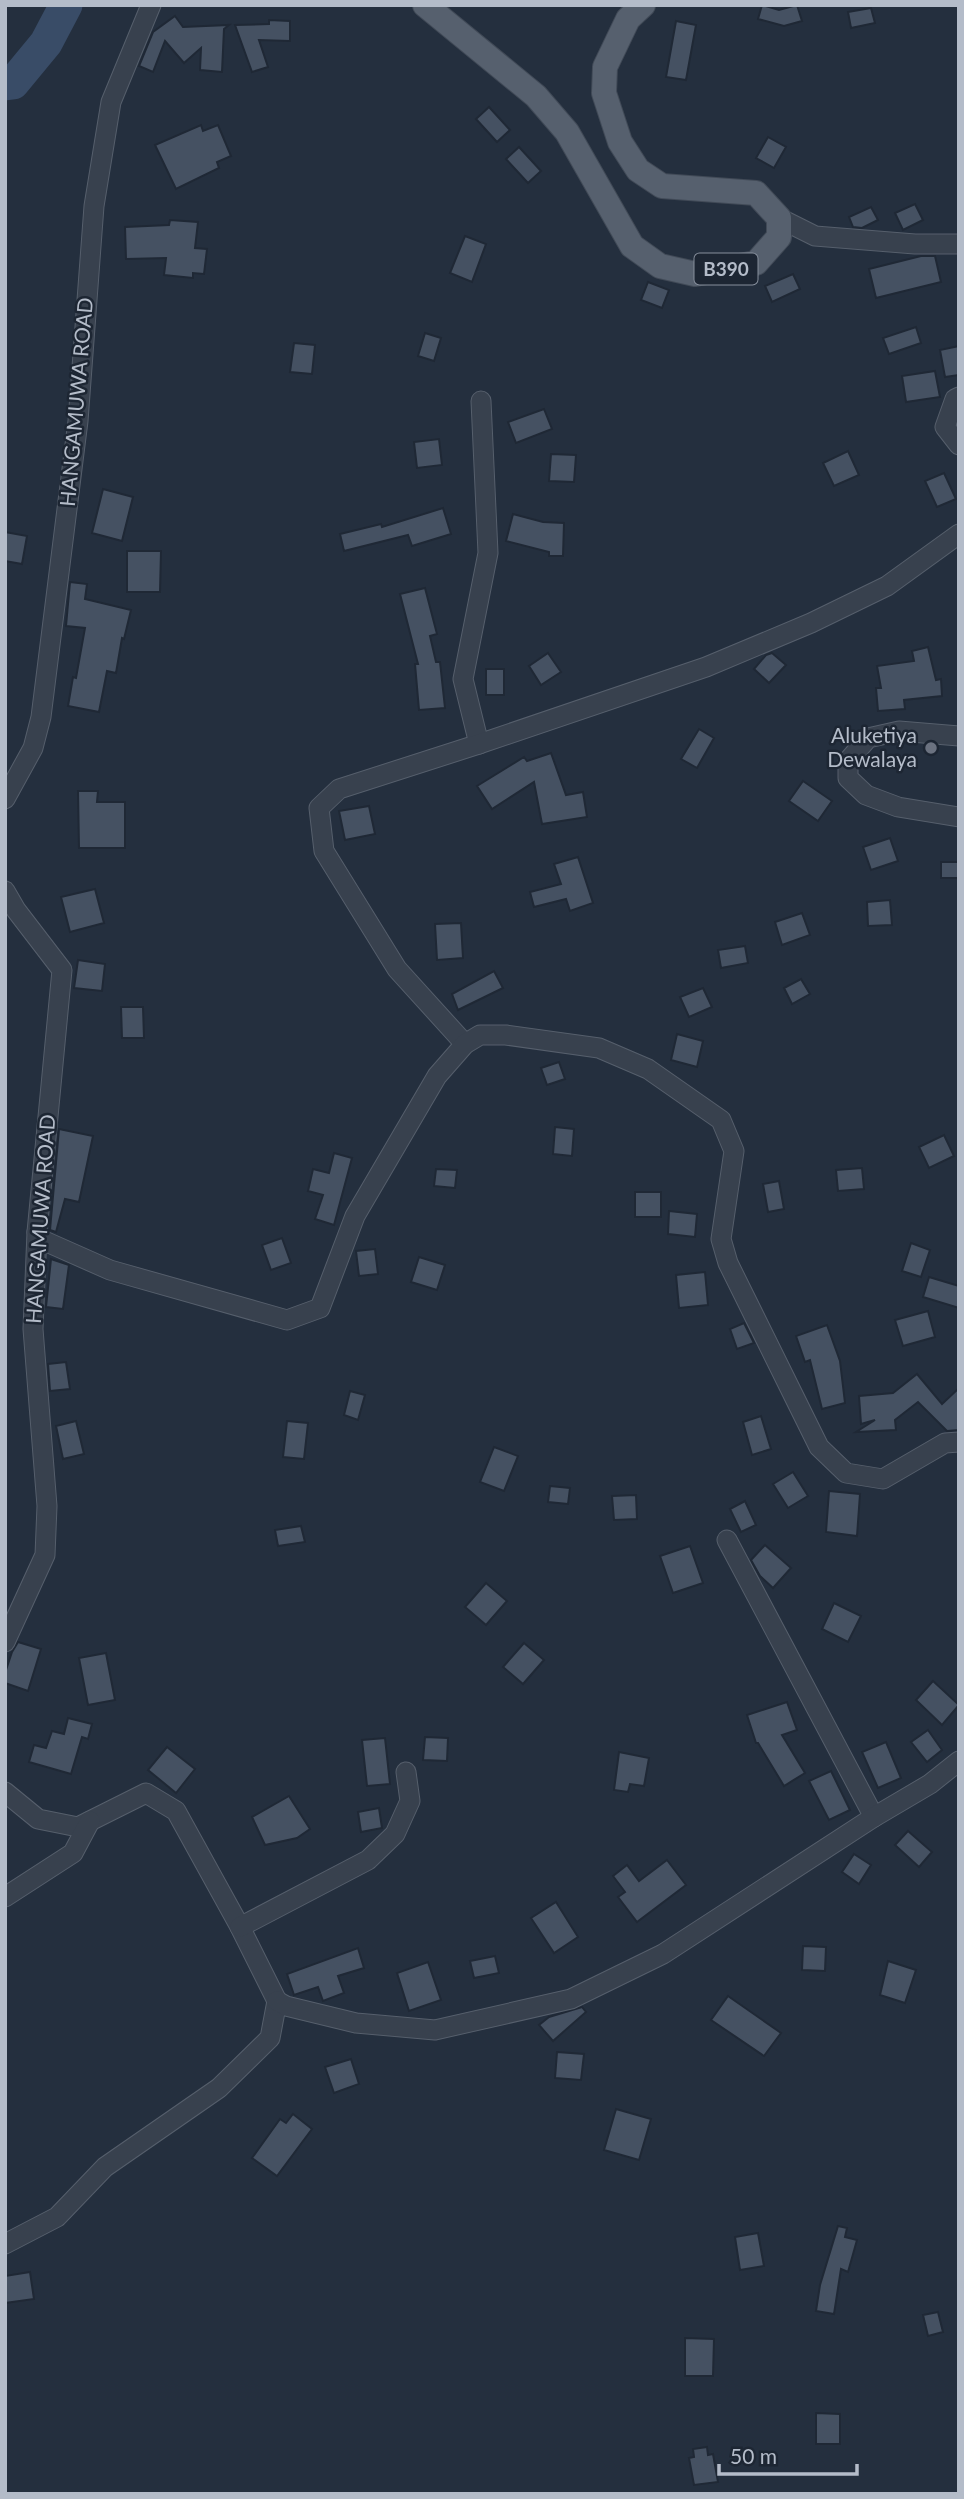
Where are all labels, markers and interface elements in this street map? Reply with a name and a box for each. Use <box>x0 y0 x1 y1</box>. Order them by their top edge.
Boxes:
road number: B390 <box>694 254 758 284</box>
street label: HANGAMUWA ROAD <box>54 296 97 508</box>
place label: Aluketiya Dewalaya <box>827 722 917 771</box>
marker: Aluketiya Dewalaya <box>923 740 939 756</box>
street label: HANGAMUWA ROAD <box>20 1113 59 1325</box>
scale bar <box>719 2432 857 2476</box>
text: 50 m <box>730 2443 777 2468</box>

